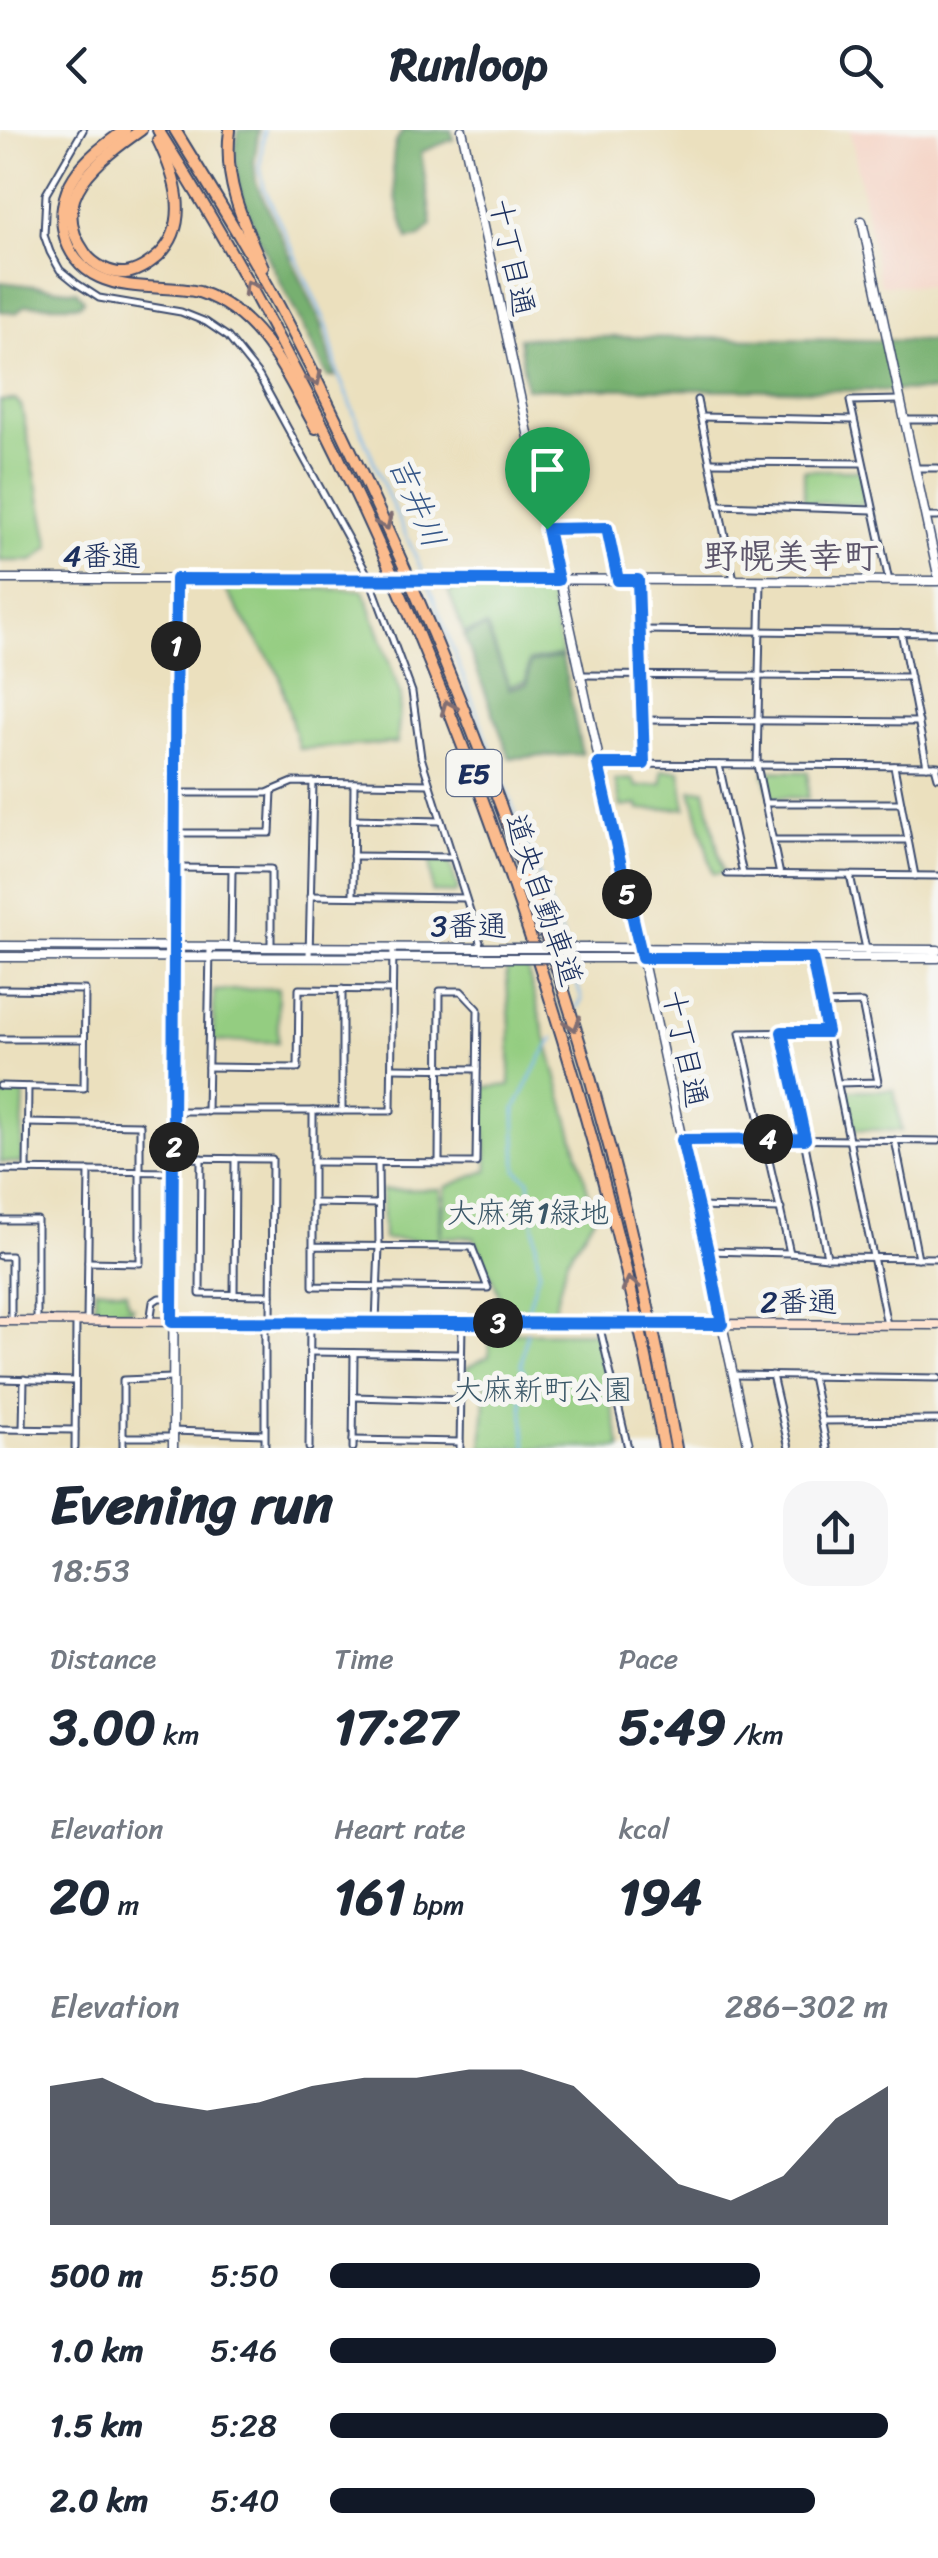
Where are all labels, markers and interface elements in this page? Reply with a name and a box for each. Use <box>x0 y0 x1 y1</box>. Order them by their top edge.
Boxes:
text: Runloop <box>390 25 548 105</box>
icon: back <box>50 38 105 93</box>
icon: search <box>833 38 888 93</box>
street label: 十丁目通 <box>473 193 551 321</box>
one-way arrow <box>243 280 263 298</box>
one-way arrow <box>303 369 323 387</box>
pin <box>505 427 590 530</box>
icon: arrive <box>520 442 575 497</box>
water label: 吉井川 <box>372 447 462 557</box>
one-way arrow <box>373 513 393 531</box>
district label: 野幌美幸町 <box>703 525 879 587</box>
street label: 4番通 <box>63 529 141 583</box>
pin: 1 <box>151 621 201 671</box>
text: 1 <box>170 621 182 670</box>
one-way arrow <box>440 700 460 717</box>
road number: E5 <box>446 750 502 796</box>
street label: 道央自動車道 <box>489 806 599 994</box>
pin: 5 <box>602 869 652 919</box>
text: 5 <box>618 869 636 918</box>
street label: 3番通 <box>431 899 507 953</box>
street label: 十丁目通 <box>646 984 724 1112</box>
one-way arrow <box>561 1015 582 1032</box>
pin: 4 <box>743 1114 793 1164</box>
text: 4 <box>759 1114 777 1163</box>
pin: 2 <box>149 1122 199 1172</box>
text: 2 <box>166 1122 182 1171</box>
park label: 大麻第1緑地 <box>447 1186 609 1240</box>
street label: 2番通 <box>760 1275 838 1329</box>
one-way arrow <box>620 1276 641 1293</box>
pin: 3 <box>473 1298 523 1348</box>
text: 3 <box>490 1298 506 1347</box>
park label: 大麻新町公園 <box>453 1363 633 1417</box>
text: Evening run <box>50 1456 333 1553</box>
button: share <box>783 1481 888 1586</box>
text: 18:53 <box>50 1542 130 1599</box>
text: Distance <box>50 1634 156 1683</box>
text: Time <box>334 1634 394 1683</box>
text: Pace <box>619 1634 678 1683</box>
text: 3.00 <box>50 1683 156 1772</box>
text: 17:27 <box>334 1683 457 1772</box>
text: 5:49 <box>619 1683 726 1772</box>
text: km <box>156 1710 199 1759</box>
text: /km <box>726 1710 784 1759</box>
text: Elevation <box>50 1804 163 1853</box>
text: Heart rate <box>334 1804 466 1853</box>
text: kcal <box>619 1804 670 1853</box>
text: 20 <box>50 1853 110 1942</box>
text: 161 <box>334 1853 406 1942</box>
text: 194 <box>619 1853 702 1942</box>
text: m <box>110 1880 139 1929</box>
text: bpm <box>406 1880 465 1929</box>
text: Elevation <box>50 1978 180 2035</box>
text: 286–302 m <box>725 1978 888 2035</box>
text: 500 m <box>50 2247 143 2304</box>
text: 5:50 <box>210 2247 279 2304</box>
text: 1.0 km <box>50 2322 144 2379</box>
text: 5:46 <box>210 2322 277 2379</box>
text: 1.5 km <box>50 2397 143 2454</box>
text: 5:28 <box>210 2397 277 2454</box>
text: 2.0 km <box>50 2472 148 2529</box>
text: 5:40 <box>210 2472 279 2529</box>

